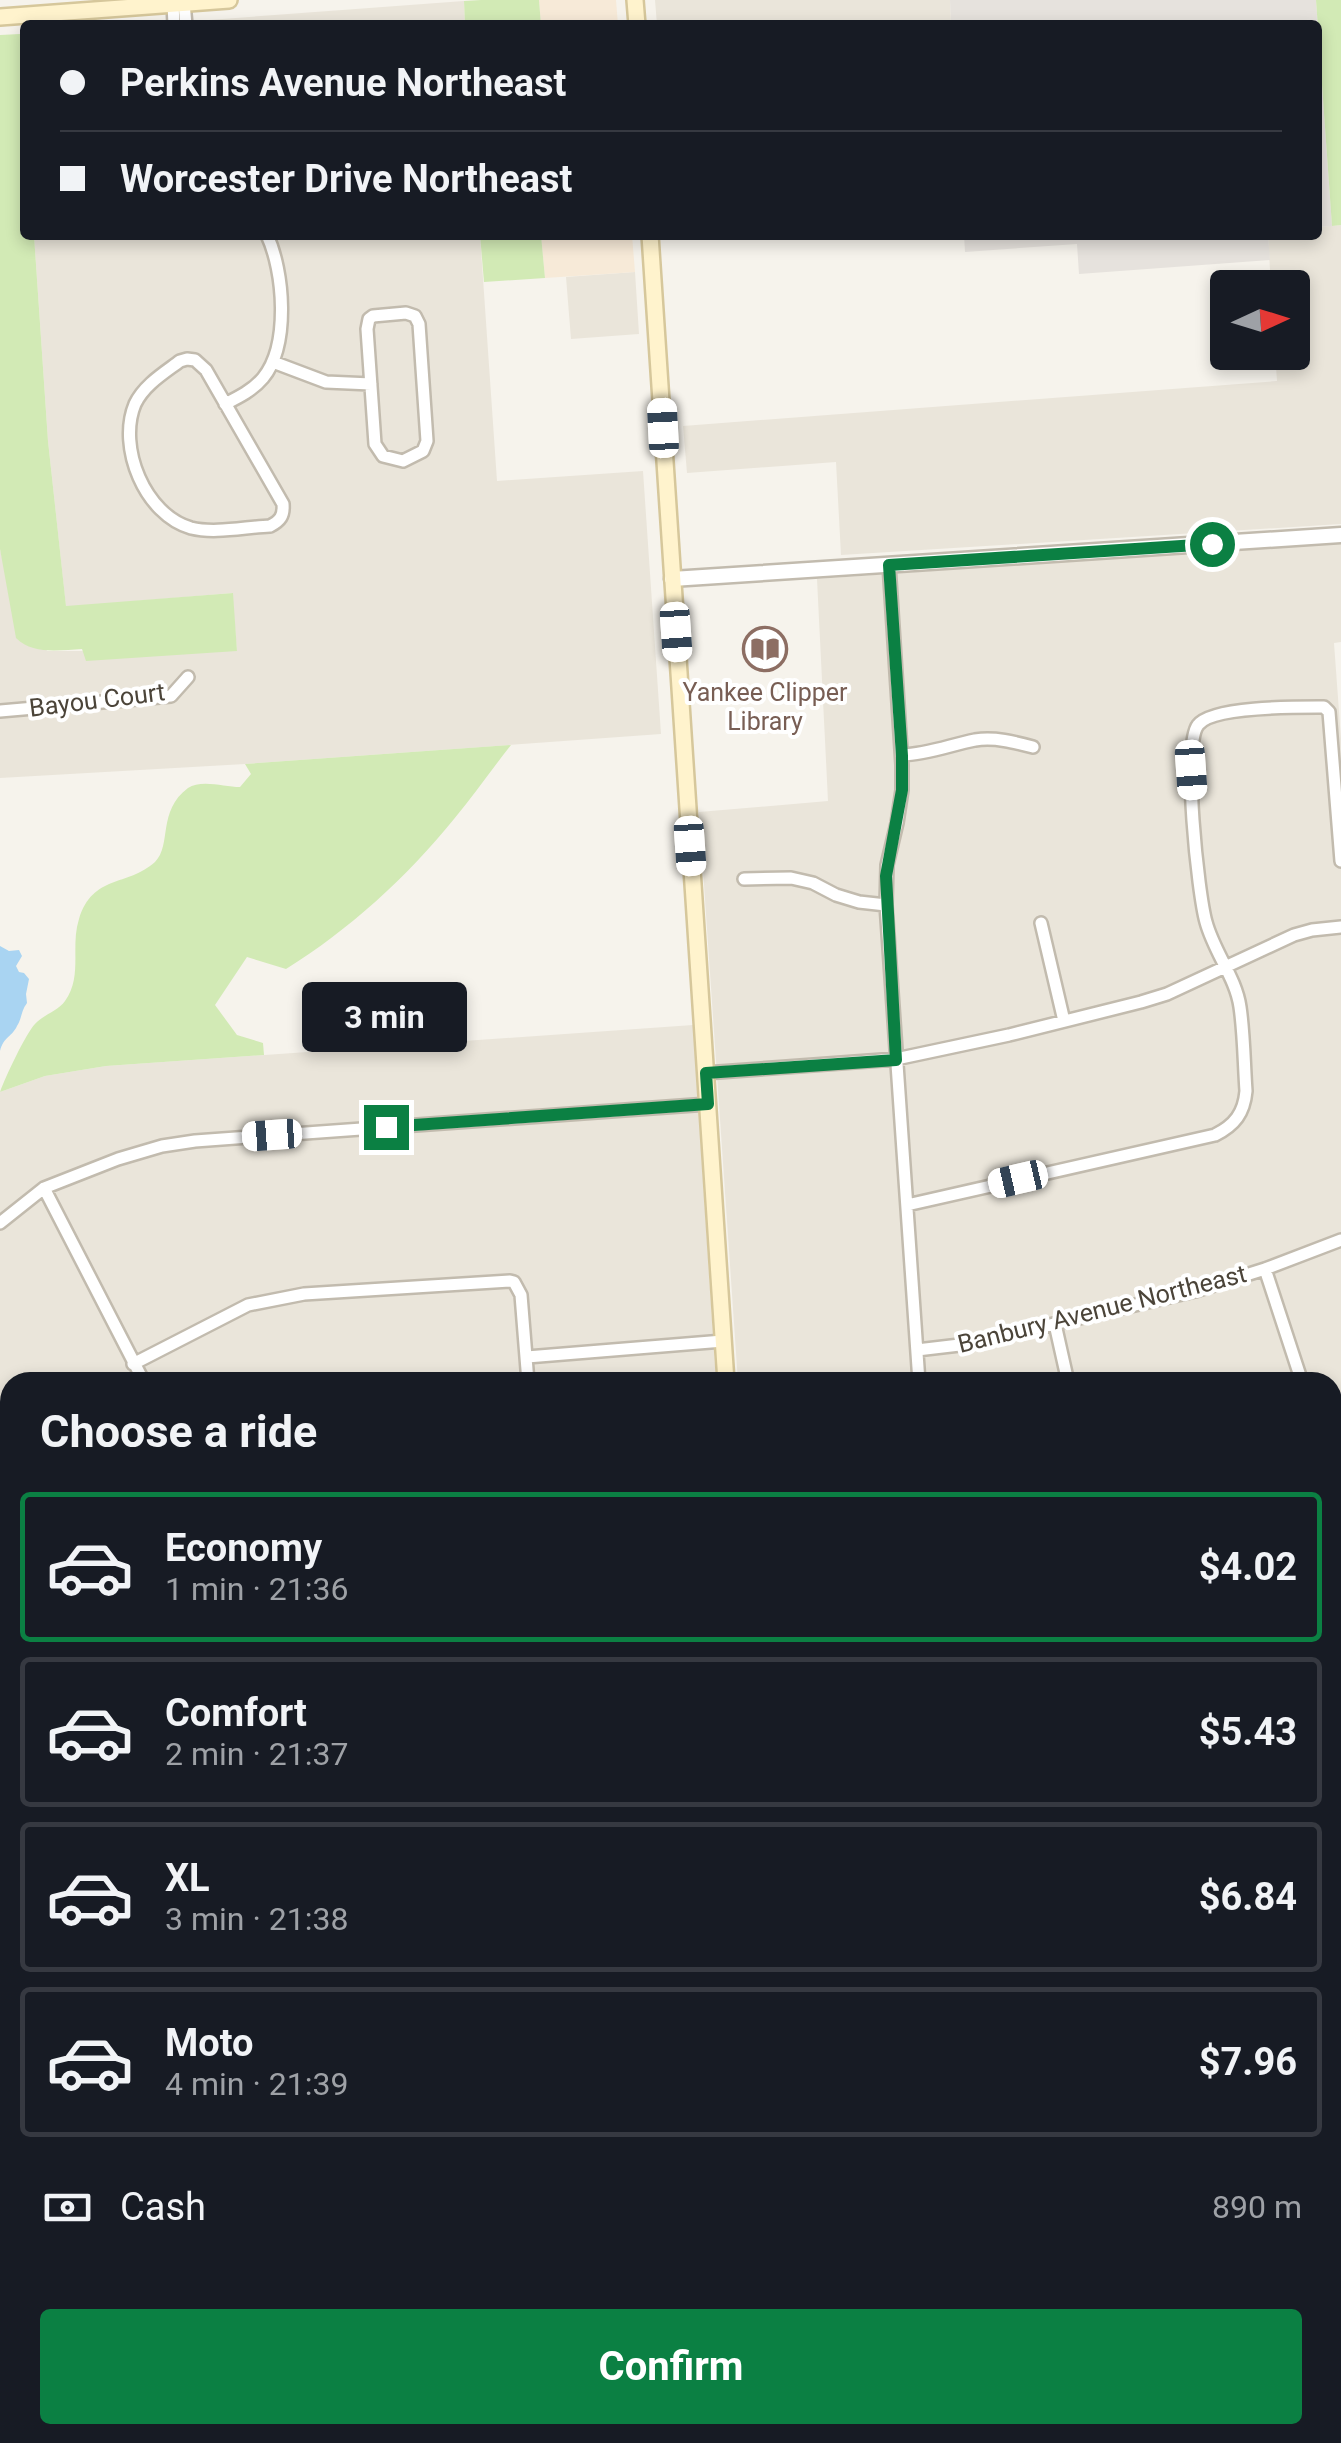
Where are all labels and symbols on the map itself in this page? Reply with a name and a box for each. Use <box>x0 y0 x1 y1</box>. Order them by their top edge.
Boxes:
north arrow <box>1210 270 1310 370</box>
car <box>646 397 680 459</box>
route start <box>1190 522 1235 567</box>
car <box>659 601 693 663</box>
library icon: Yankee Clipper Library <box>742 626 788 672</box>
street label: Bayou Court <box>28 677 166 723</box>
place label: Yankee Clipper Library <box>683 678 848 736</box>
car <box>1174 739 1208 801</box>
car <box>673 815 707 877</box>
callout: 3 min <box>304 982 468 1052</box>
route end <box>364 1105 409 1150</box>
car <box>241 1118 303 1152</box>
car <box>985 1158 1051 1200</box>
street label: Banbury Avenue Northeast <box>955 1259 1249 1359</box>

